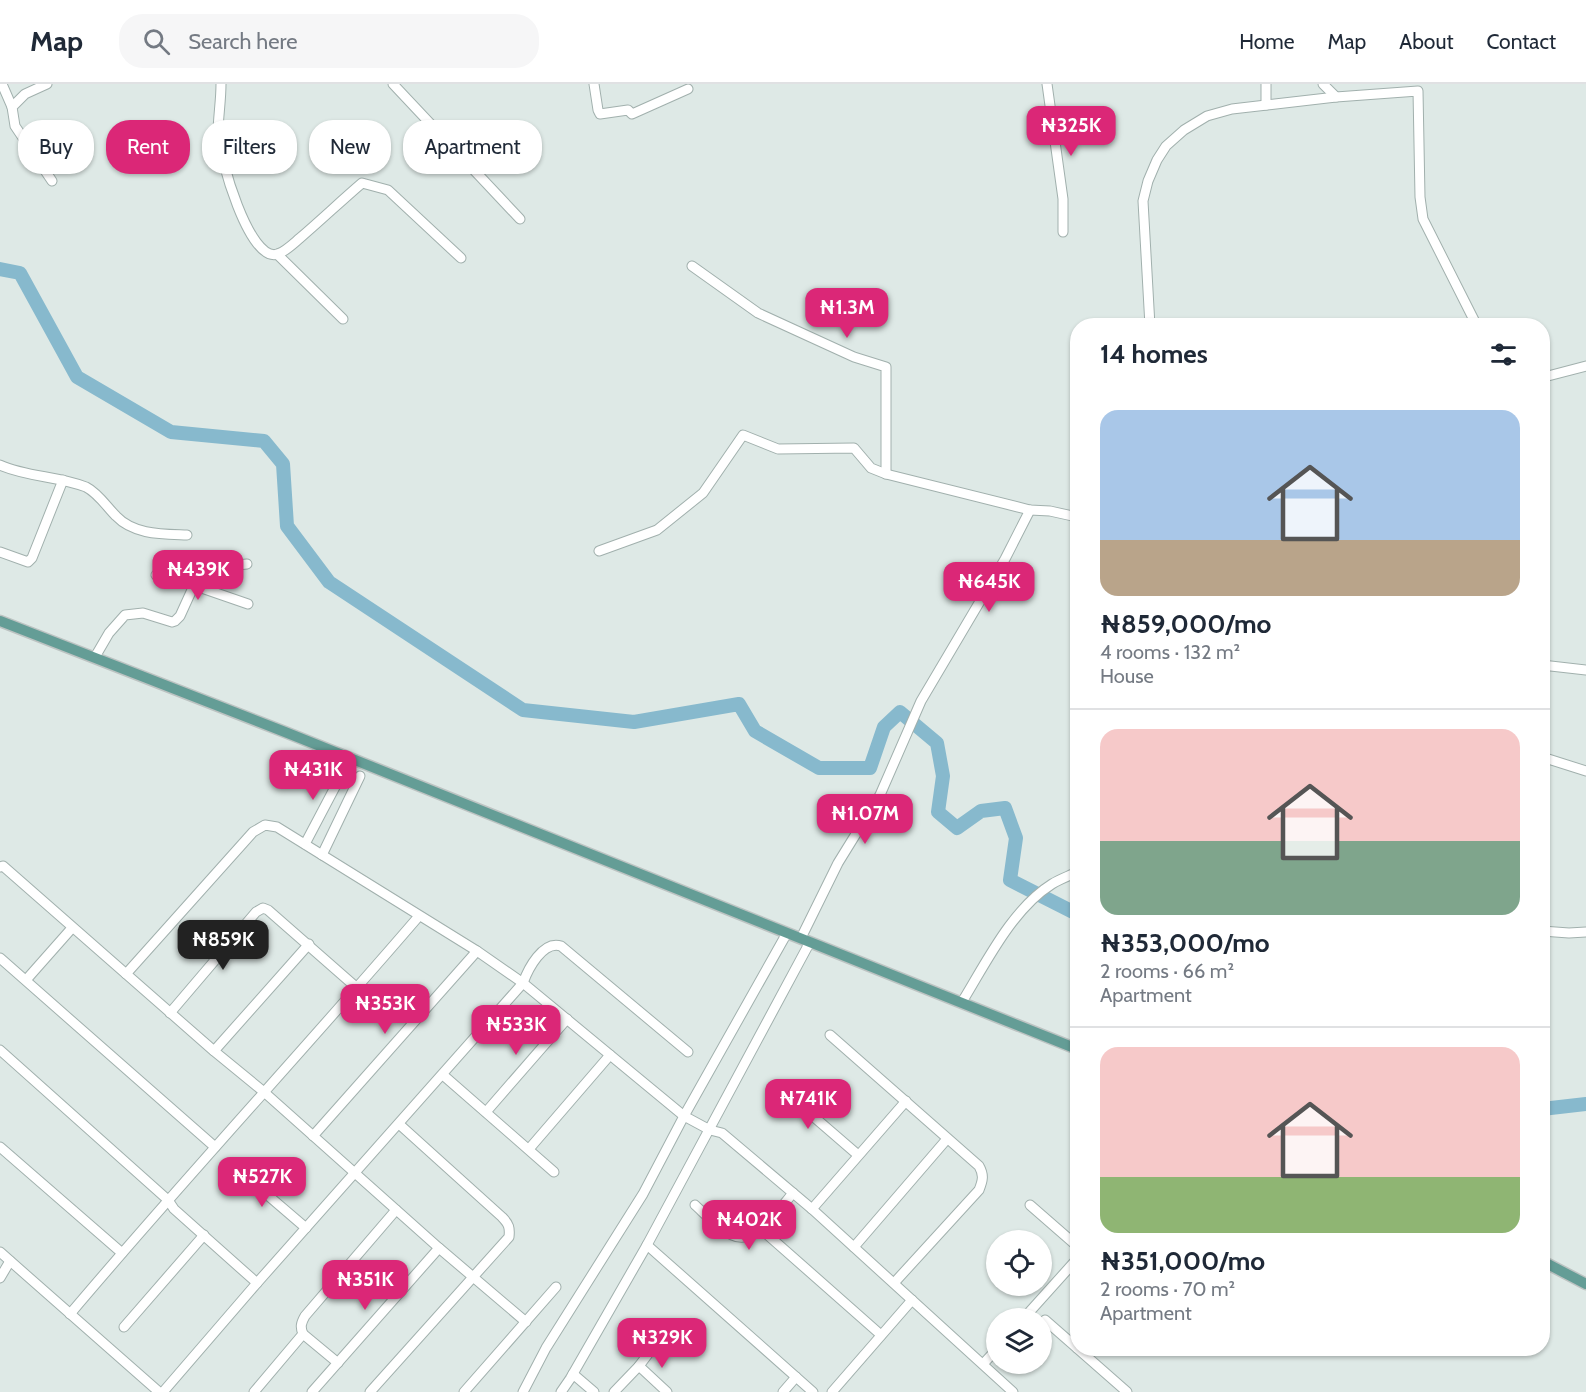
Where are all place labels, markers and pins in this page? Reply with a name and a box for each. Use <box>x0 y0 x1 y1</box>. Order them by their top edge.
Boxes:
pin: ₦325K <box>1029 106 1113 157</box>
pin: ₦1.3M <box>805 288 889 339</box>
pin: ₦439K <box>156 550 240 601</box>
pin: ₦645K <box>947 562 1031 613</box>
pin: ₦431K <box>271 750 355 801</box>
pin: ₦1.07M <box>816 794 914 845</box>
pin: ₦859K <box>181 920 265 971</box>
pin: ₦353K <box>343 984 427 1035</box>
pin: ₦533K <box>474 1005 558 1056</box>
pin: ₦741K <box>766 1079 850 1130</box>
pin: ₦527K <box>220 1157 304 1208</box>
pin: ₦402K <box>707 1200 791 1251</box>
pin: ₦351K <box>323 1260 407 1311</box>
pin: ₦329K <box>620 1318 704 1369</box>

